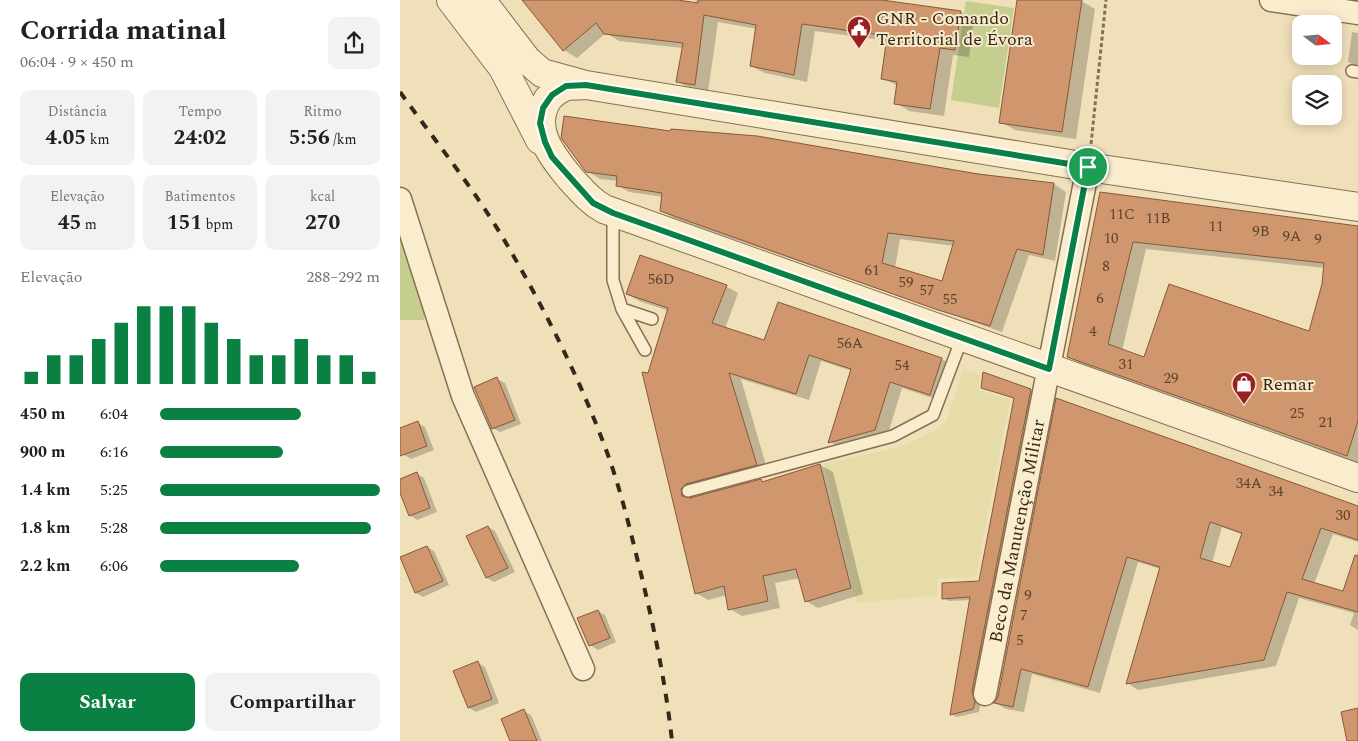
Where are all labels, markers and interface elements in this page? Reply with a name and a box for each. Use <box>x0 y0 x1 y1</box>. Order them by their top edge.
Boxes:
place label: GNR - Comando Territorial de Évora <box>876 5 1033 53</box>
text: Corrida matinal <box>20 9 227 52</box>
public building icon: GNR - Comando Territorial de Évora <box>846 15 872 49</box>
north arrow <box>1292 15 1342 65</box>
map controls <box>1292 15 1342 125</box>
button: share <box>328 17 380 69</box>
text: 06:04 · 9 × 450 m <box>20 50 134 74</box>
button: layers <box>1292 75 1342 125</box>
text: Distância <box>48 101 107 122</box>
text: Tempo <box>178 101 222 122</box>
text: Ritmo <box>303 101 342 122</box>
text: 4.05 <box>45 122 86 154</box>
text: 24:02 <box>174 122 226 154</box>
text: 5:56 <box>289 122 330 154</box>
text: km <box>86 129 110 150</box>
text: /km <box>330 129 357 150</box>
pin <box>1067 146 1109 188</box>
icon: arrive <box>1074 153 1102 181</box>
text: Elevação <box>50 186 105 207</box>
text: Batimentos <box>165 186 235 207</box>
text: kcal <box>310 186 335 207</box>
house number: 11C <box>1109 203 1135 226</box>
text: 45 <box>58 207 81 239</box>
text: 151 <box>167 207 202 239</box>
text: 270 <box>305 207 340 239</box>
house number: 11B <box>1146 207 1171 230</box>
text: m <box>81 214 97 235</box>
text: bpm <box>202 214 233 235</box>
house number: 11 <box>1208 215 1224 238</box>
house number: 9B <box>1252 220 1270 243</box>
house number: 9A <box>1283 225 1301 248</box>
house number: 10 <box>1103 227 1119 250</box>
house number: 9 <box>1314 228 1322 251</box>
house number: 8 <box>1102 255 1110 278</box>
house number: 61 <box>864 259 880 282</box>
text: Elevação <box>20 265 83 289</box>
text: 288–292 m <box>306 265 380 289</box>
house number: 56D <box>648 268 674 291</box>
house number: 59 <box>898 271 914 294</box>
house number: 57 <box>919 279 935 302</box>
house number: 6 <box>1096 287 1104 310</box>
house number: 55 <box>942 288 958 311</box>
house number: 4 <box>1089 320 1097 343</box>
house number: 56A <box>837 332 863 355</box>
house number: 31 <box>1118 353 1134 376</box>
house number: 54 <box>894 354 910 377</box>
house number: 29 <box>1163 367 1179 390</box>
shop icon: Remar <box>1231 371 1257 405</box>
place label: Remar <box>1262 371 1314 398</box>
text: 450 m <box>20 402 65 426</box>
text: 6:04 <box>100 402 128 426</box>
house number: 25 <box>1289 402 1305 425</box>
house number: 21 <box>1318 411 1334 434</box>
street label: Beco da Manutenção Militar <box>982 417 1052 645</box>
text: 900 m <box>20 440 65 464</box>
text: 6:16 <box>100 440 128 464</box>
house number: 34A <box>1236 472 1262 495</box>
text: 1.4 km <box>20 478 70 502</box>
text: 5:25 <box>100 478 128 502</box>
house number: 34 <box>1268 480 1284 503</box>
house number: 30 <box>1335 504 1351 527</box>
text: 1.8 km <box>20 516 70 540</box>
text: 5:28 <box>100 516 128 540</box>
text: 2.2 km <box>20 554 70 578</box>
text: 6:06 <box>100 554 128 578</box>
house number: 9 <box>1024 584 1032 607</box>
house number: 7 <box>1020 604 1028 627</box>
house number: 5 <box>1016 629 1024 652</box>
button: Salvar <box>20 673 195 731</box>
button: Compartilhar <box>205 673 380 731</box>

